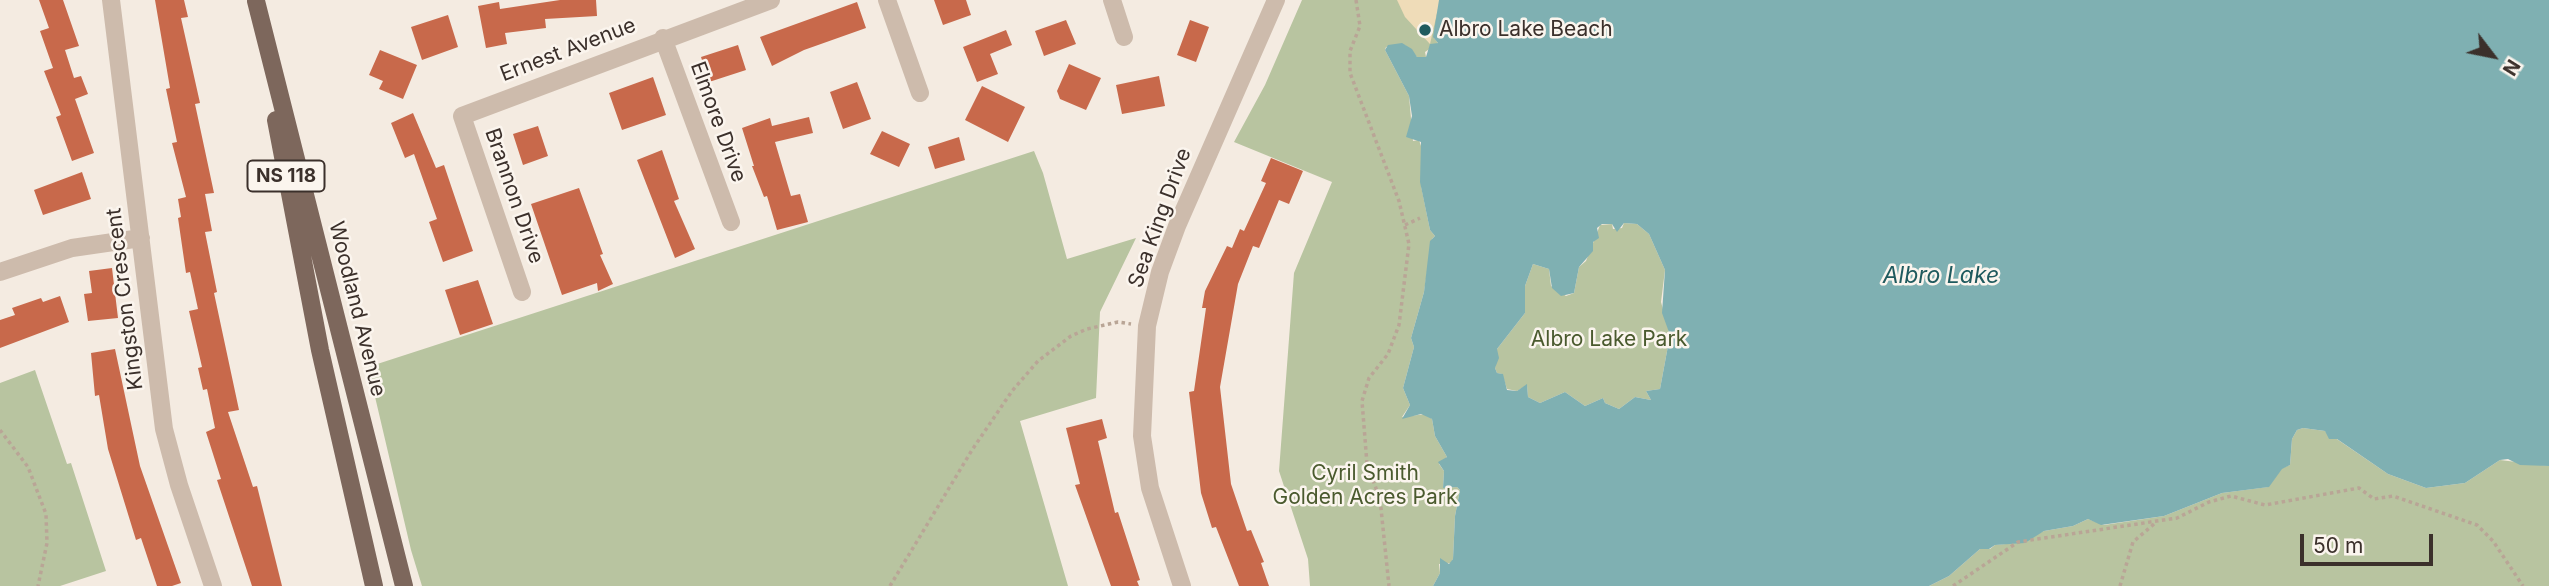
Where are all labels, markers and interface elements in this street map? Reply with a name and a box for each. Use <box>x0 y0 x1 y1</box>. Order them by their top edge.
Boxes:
street label: Ernest Avenue <box>497 13 639 87</box>
place label: Albro Lake Beach <box>1439 17 1613 43</box>
north arrow <box>2458 21 2528 91</box>
marker: Albro Lake Beach <box>1417 22 1433 38</box>
text: N <box>2498 55 2525 80</box>
street label: Elmore Drive <box>685 58 751 186</box>
street label: Brannon Drive <box>479 125 549 267</box>
street label: Sea King Drive <box>1123 145 1197 291</box>
road number: NS 118 <box>247 160 324 192</box>
street label: Kingston Crescent <box>101 207 149 391</box>
street label: Woodland Avenue <box>323 219 391 399</box>
water label: Albro Lake <box>1883 262 1999 290</box>
park label: Albro Lake Park <box>1531 327 1687 353</box>
park label: Cyril Smith Golden Acres Park <box>1272 461 1458 511</box>
scale bar <box>2304 520 2437 564</box>
text: 50 m <box>2313 533 2363 558</box>

